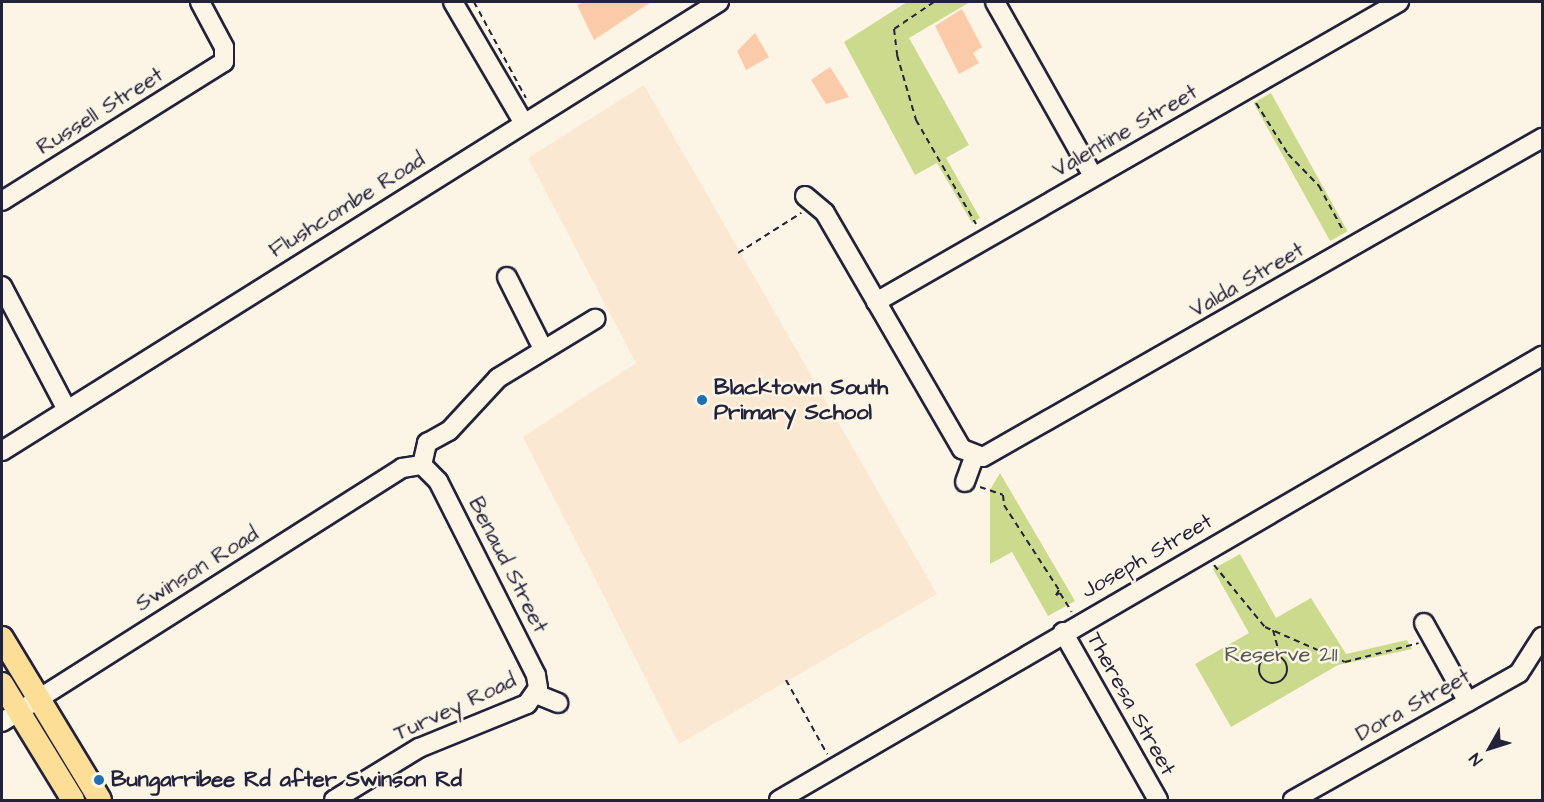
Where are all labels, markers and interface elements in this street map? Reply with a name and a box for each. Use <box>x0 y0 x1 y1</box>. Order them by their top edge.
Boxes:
street label: Russell Street <box>32 62 168 160</box>
street label: Valentine Street <box>1048 79 1202 183</box>
street label: Flushcombe Road <box>264 146 430 264</box>
street label: Valda Street <box>1185 237 1309 323</box>
place label: Blacktown South Primary School <box>714 374 888 426</box>
marker: Blacktown South Primary School <box>695 393 709 407</box>
street label: Benaud Street <box>462 493 554 637</box>
street label: Joseph Street <box>1077 508 1217 604</box>
street label: Swinson Road <box>131 521 263 617</box>
street label: Theresa Street <box>1081 628 1181 780</box>
park label: Reserve 211 <box>1224 642 1338 668</box>
street label: Dora Street <box>1351 663 1475 747</box>
street label: Turvey Road <box>390 667 520 747</box>
north arrow <box>1460 718 1520 778</box>
text: N <box>1464 749 1488 770</box>
place label: Bungarribee Rd after Swinson Rd <box>111 767 462 793</box>
marker: Bungarribee Rd after Swinson Rd <box>92 773 106 787</box>

